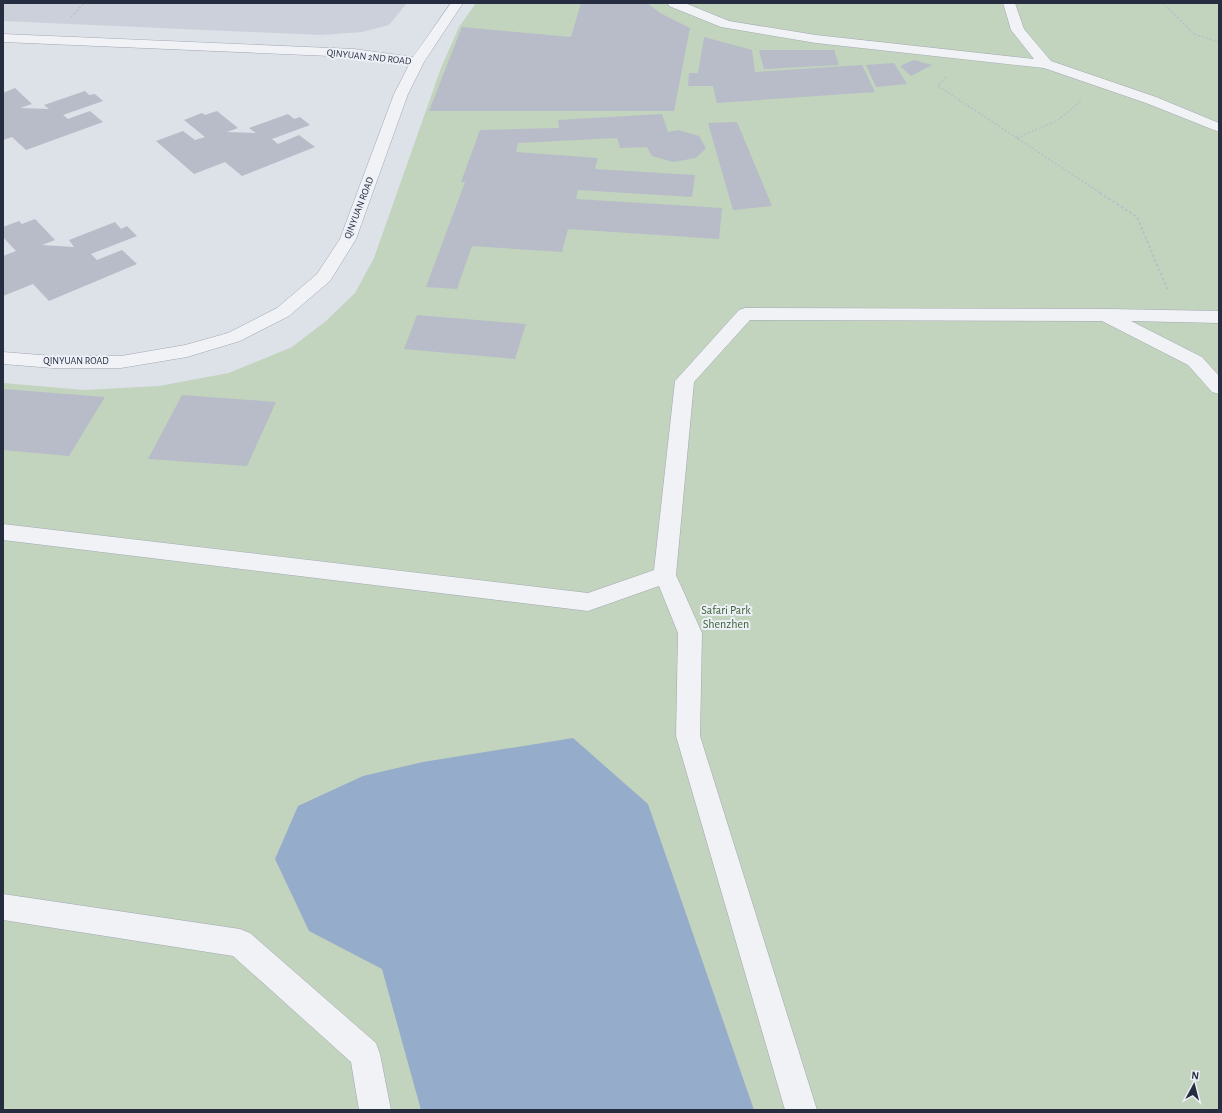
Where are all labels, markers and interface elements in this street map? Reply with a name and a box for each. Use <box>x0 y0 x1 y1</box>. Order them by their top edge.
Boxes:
street label: QINYUAN 2ND ROAD <box>326 48 412 66</box>
street label: QINYUAN ROAD <box>343 175 376 240</box>
street label: QINYUAN ROAD <box>43 356 109 366</box>
park label: Safari Park Shenzhen <box>701 604 751 630</box>
north arrow <box>1174 1065 1214 1105</box>
text: N <box>1191 1070 1200 1081</box>

